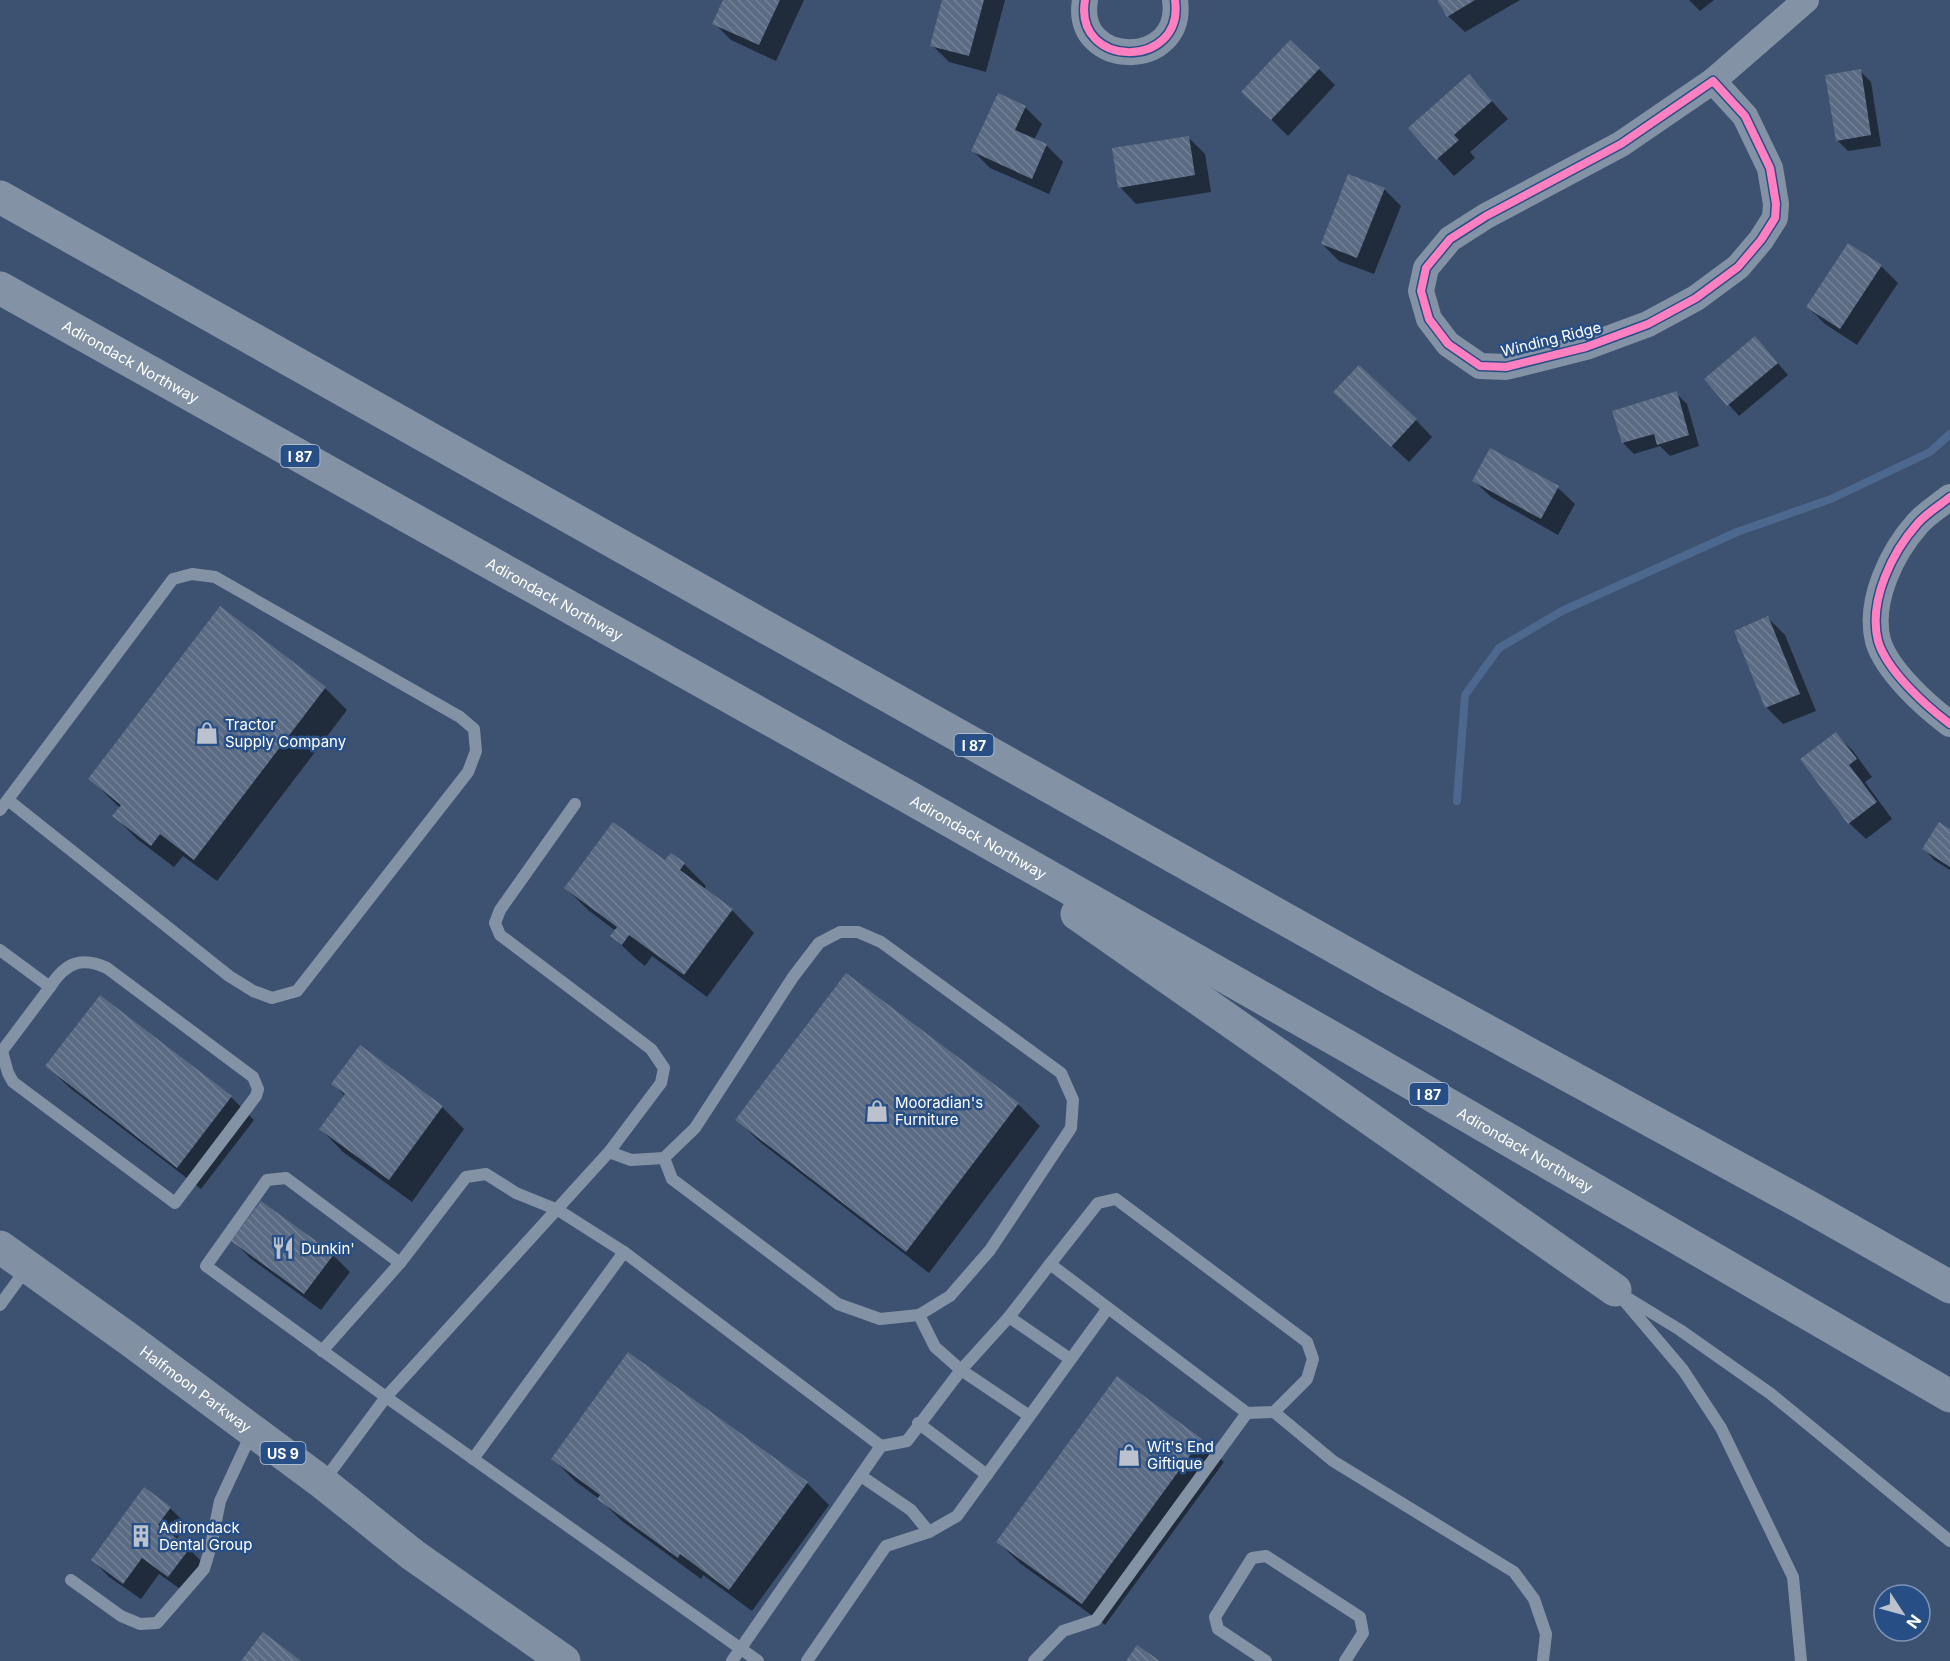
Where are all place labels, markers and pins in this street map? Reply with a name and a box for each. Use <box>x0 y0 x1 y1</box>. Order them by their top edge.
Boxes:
place label: Tractor Supply Company <box>225 715 347 751</box>
shop icon: Tractor Supply Company <box>194 720 220 746</box>
place label: Mooradian's Furniture <box>895 1093 983 1129</box>
shop icon: Mooradian's Furniture <box>864 1098 890 1124</box>
restaurant icon: Dunkin' <box>270 1235 296 1261</box>
place label: Dunkin' <box>301 1239 355 1258</box>
place label: Wit's End Giftique <box>1147 1437 1214 1473</box>
shop icon: Wit's End Giftique <box>1116 1442 1142 1468</box>
place label: Adirondack Dental Group <box>159 1518 252 1554</box>
building icon: Adirondack Dental Group <box>128 1523 154 1549</box>

